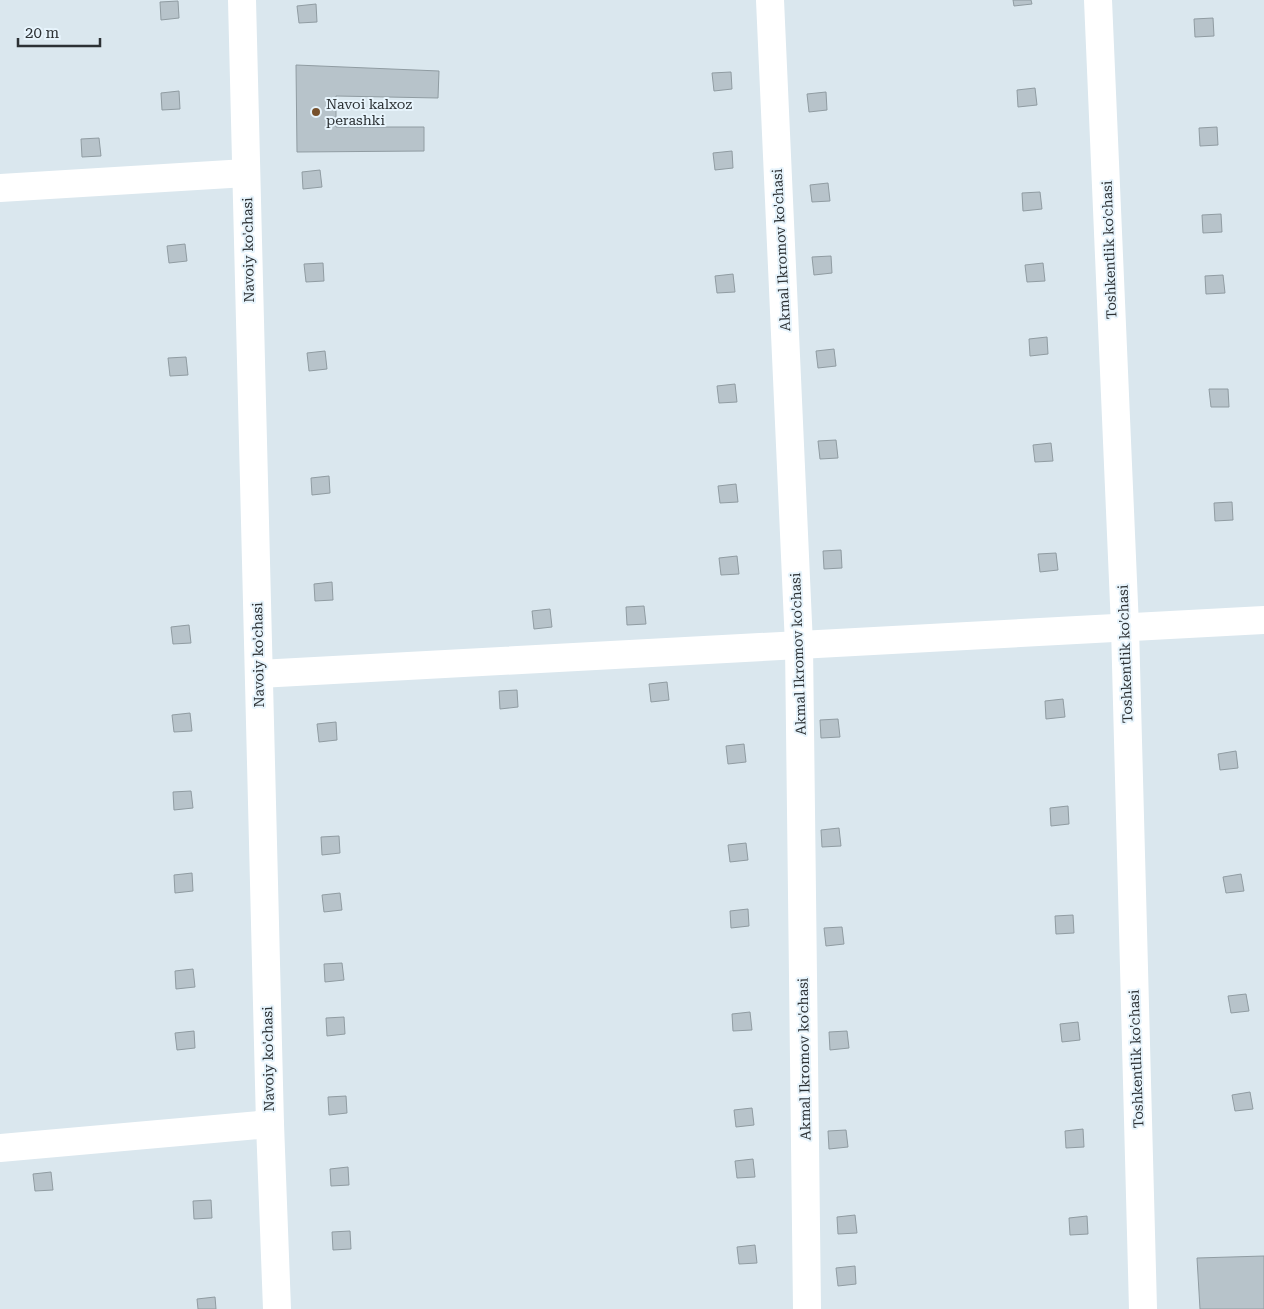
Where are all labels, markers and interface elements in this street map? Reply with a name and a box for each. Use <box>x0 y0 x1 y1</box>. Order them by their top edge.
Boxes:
scale bar <box>18 15 100 47</box>
text: 20 m <box>25 24 60 42</box>
place label: Navoi kalxoz perashki <box>326 96 412 128</box>
marker: Navoi kalxoz perashki <box>310 106 322 118</box>
street label: Akmal Ikromov ko'chasi <box>769 168 793 332</box>
street label: Toshkentlik ko'chasi <box>1099 180 1119 319</box>
street label: Navoiy ko'chasi <box>239 197 257 303</box>
street label: Akmal Ikromov ko'chasi <box>787 572 809 735</box>
street label: Toshkentlik ko'chasi <box>1115 584 1135 723</box>
street label: Navoiy ko'chasi <box>249 602 267 708</box>
street label: Akmal Ikromov ko'chasi <box>795 977 813 1140</box>
street label: Toshkentlik ko'chasi <box>1126 989 1146 1128</box>
street label: Navoiy ko'chasi <box>259 1006 277 1112</box>

